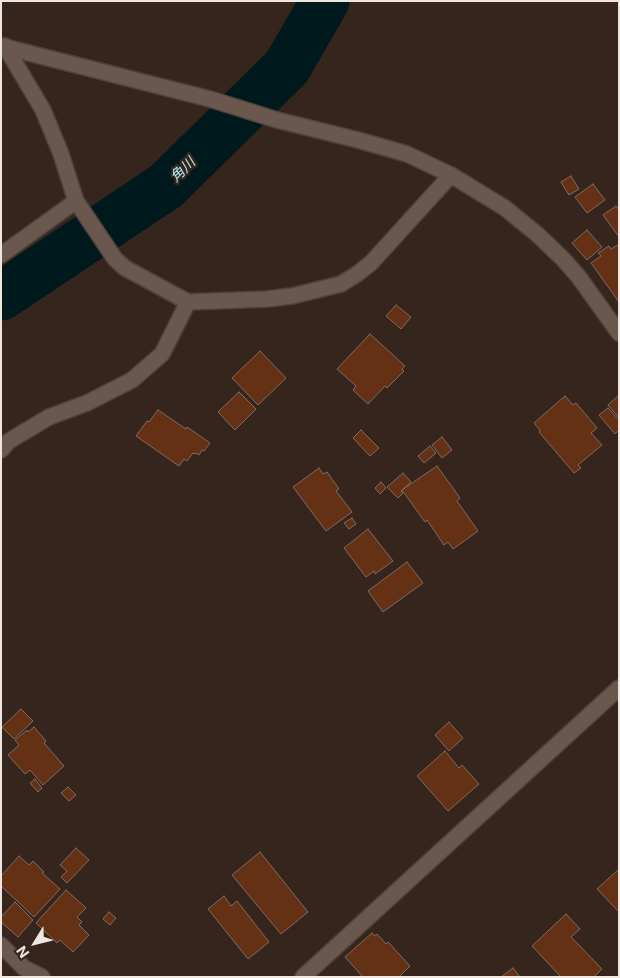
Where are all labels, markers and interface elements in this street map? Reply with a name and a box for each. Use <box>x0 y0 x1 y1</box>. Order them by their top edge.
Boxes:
water label: 角川 <box>167 154 199 186</box>
north arrow <box>10 918 60 968</box>
text: N <box>12 943 32 961</box>

